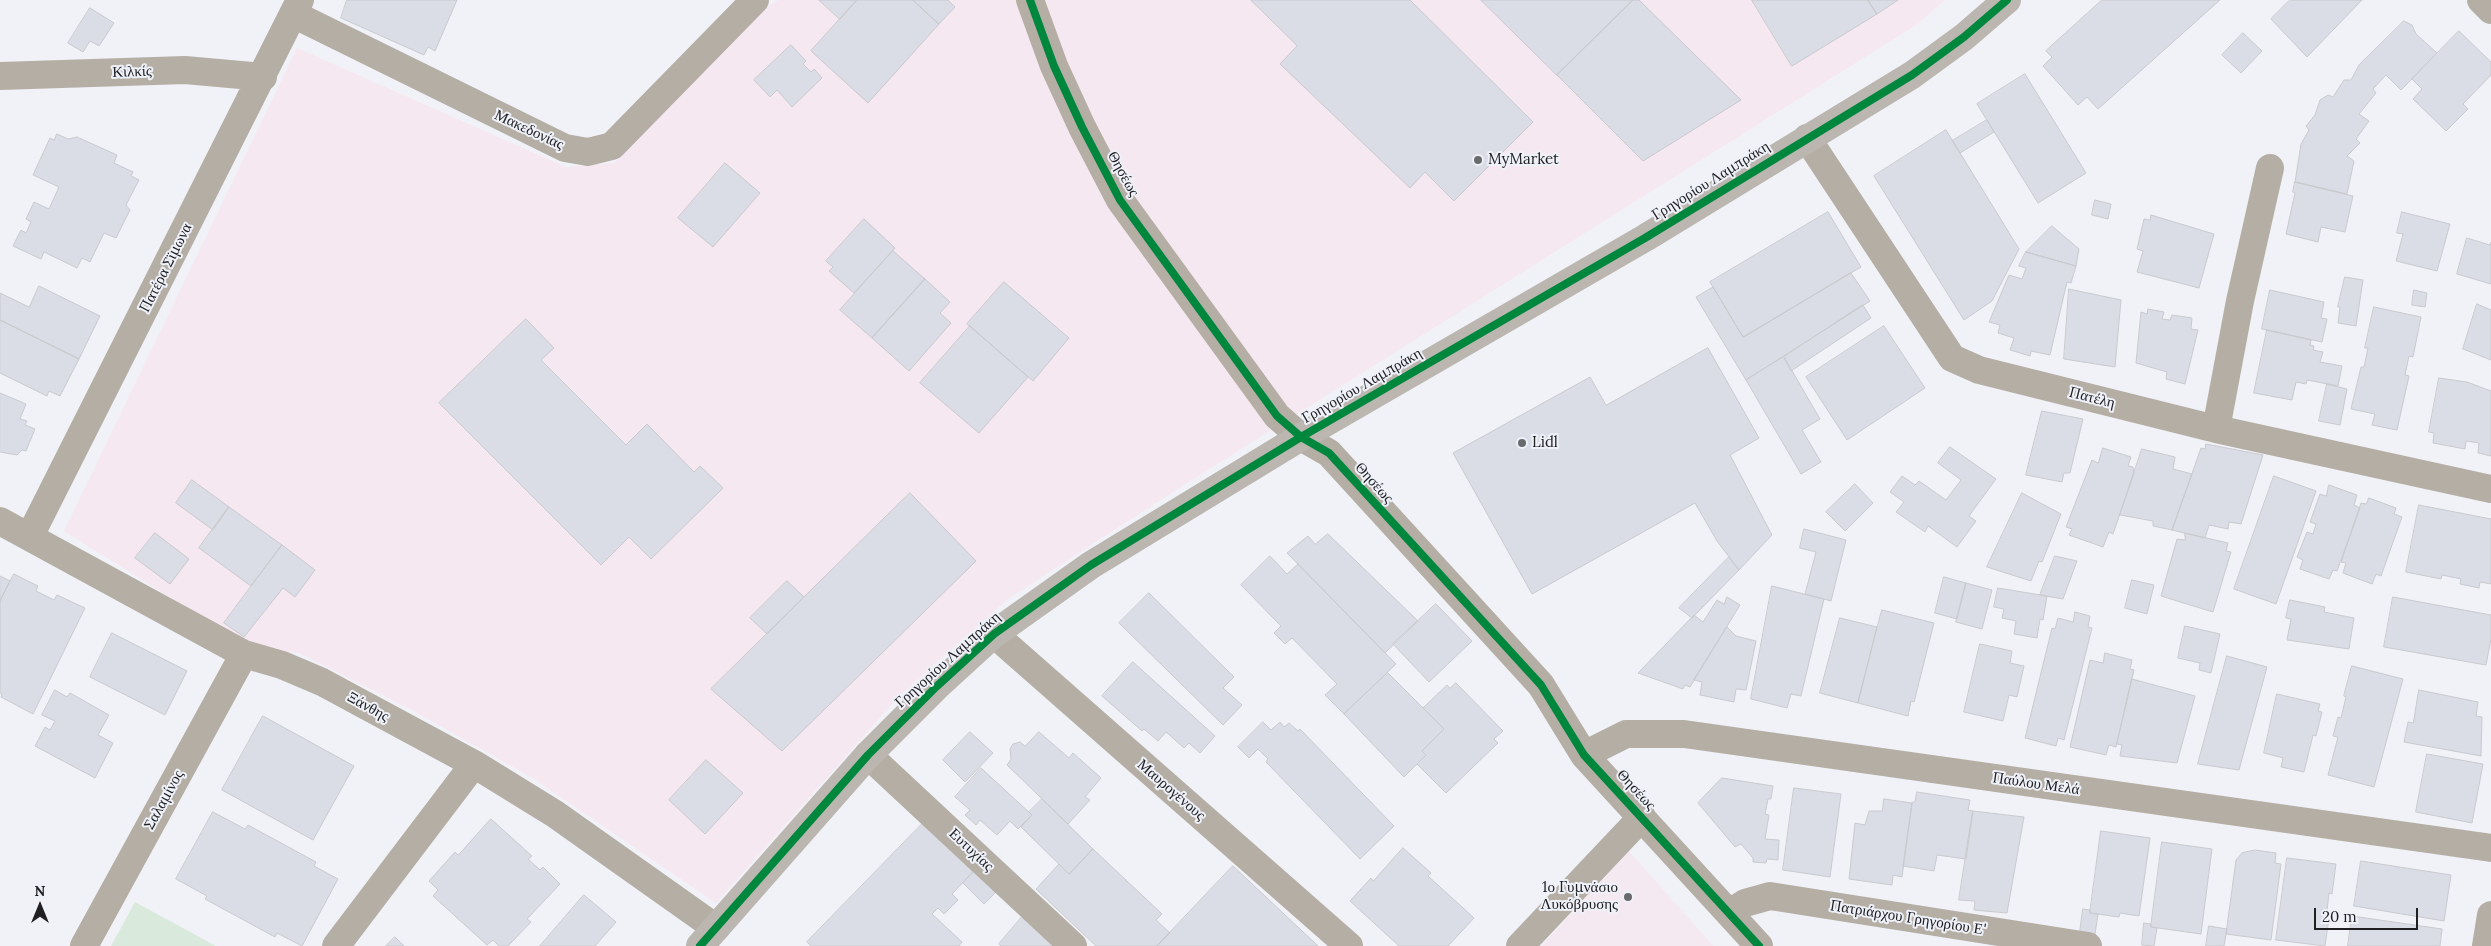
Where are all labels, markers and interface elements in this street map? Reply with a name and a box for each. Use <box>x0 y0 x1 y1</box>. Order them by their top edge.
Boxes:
street label: Κιλκίς <box>112 62 152 82</box>
street label: Μακεδονίας <box>492 106 566 154</box>
street label: Γρηγορίου Λαμπράκη <box>1649 137 1773 225</box>
street label: Θησέως <box>1103 148 1143 200</box>
place label: MyMarket <box>1488 151 1559 169</box>
marker: MyMarket <box>1472 154 1484 166</box>
street label: Πατέρα Σϊμωνα <box>136 221 196 315</box>
street label: Γρηγορίου Λαμπράκη <box>1299 344 1425 428</box>
street label: Πατέλη <box>2067 384 2117 412</box>
place label: Lidl <box>1532 434 1558 452</box>
marker: Lidl <box>1516 437 1528 449</box>
street label: Θησέως <box>1351 459 1397 507</box>
street label: Γρηγορίου Λαμπράκη <box>892 608 1004 712</box>
street label: Ξάνθης <box>344 688 392 726</box>
street label: Μαυρογένους <box>1133 756 1209 824</box>
street label: Θησέως <box>1613 766 1659 814</box>
street label: Σαλαμίνος <box>140 767 188 833</box>
street label: Παύλου Μελά <box>1991 769 2081 799</box>
street label: Ευτυχίας <box>945 825 997 875</box>
place label: 1ο Γυμνάσιο Λυκόβρυσης <box>1541 879 1618 914</box>
north arrow <box>15 881 65 931</box>
text: N <box>35 882 45 900</box>
marker: 1ο Γυμνάσιο Λυκόβρυσης <box>1622 891 1634 903</box>
street label: Πατριάρχου Γρηγορίου Ε' <box>1829 897 1987 939</box>
scale bar <box>2316 898 2420 930</box>
text: 20 m <box>2322 907 2357 926</box>

